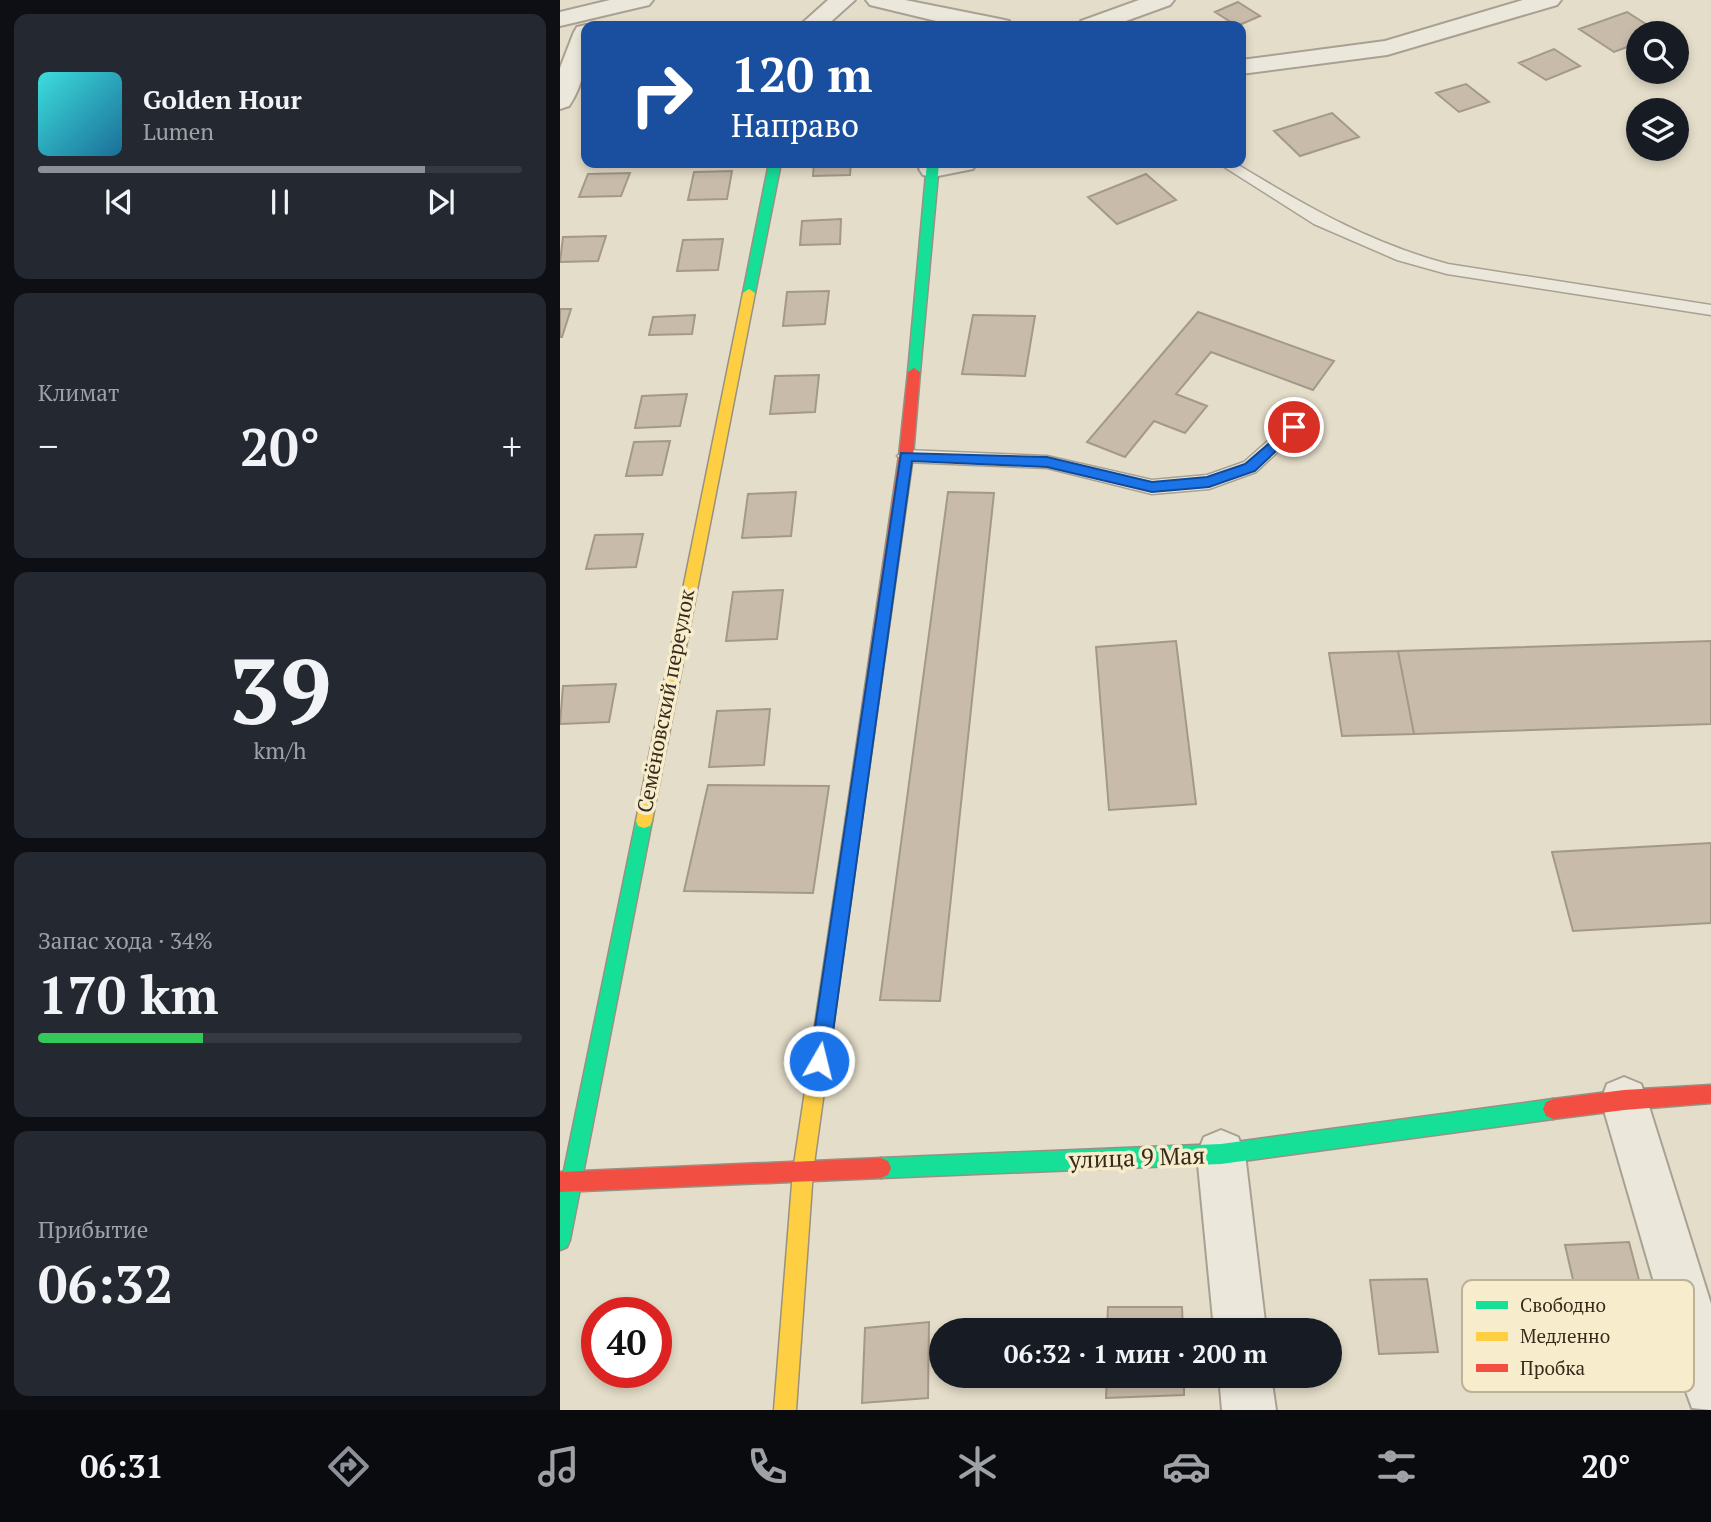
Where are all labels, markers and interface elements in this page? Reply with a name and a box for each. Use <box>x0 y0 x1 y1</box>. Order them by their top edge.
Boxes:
map controls <box>1626 21 1689 161</box>
button: search <box>1626 21 1689 84</box>
text: 120 m <box>731 41 873 106</box>
icon: right <box>616 49 707 140</box>
text: Golden Hour <box>143 82 302 116</box>
button: layers <box>1626 98 1689 161</box>
text: Направо <box>731 104 859 146</box>
text: Lumen <box>143 116 214 147</box>
icon: previous <box>100 183 138 221</box>
icon: pause <box>261 183 299 221</box>
icon: next <box>422 183 460 221</box>
text: Климат <box>38 377 119 408</box>
pin <box>1264 397 1324 457</box>
icon: arrive <box>1275 408 1313 446</box>
text: 20° <box>240 412 320 481</box>
text: − <box>38 421 58 471</box>
text: + <box>502 421 522 471</box>
street label: Семёновский переулок <box>630 586 701 815</box>
text: 39 <box>229 629 331 750</box>
text: km/h <box>253 735 307 766</box>
text: Запас хода · 34% <box>38 925 213 956</box>
text: 170 km <box>38 960 219 1029</box>
position arrow <box>782 1024 856 1098</box>
street label: улица 9 Мая <box>1067 1139 1206 1175</box>
text: Прибытие <box>38 1214 148 1245</box>
text: 06:32 <box>38 1249 173 1318</box>
legend <box>1462 1280 1694 1392</box>
text: Свободно <box>1520 1292 1606 1317</box>
speed limit sign: 40 <box>581 1297 672 1388</box>
text: Медленно <box>1520 1323 1610 1348</box>
text: 06:32 · 1 мин · 200 m <box>1004 1336 1267 1370</box>
text: Пробка <box>1520 1355 1585 1380</box>
icon: directions <box>324 1442 373 1491</box>
icon: music <box>534 1442 583 1491</box>
icon: phone <box>743 1442 792 1491</box>
icon: climate <box>953 1442 1002 1491</box>
icon: car <box>1162 1442 1211 1491</box>
icon: filters <box>1372 1442 1421 1491</box>
text: 06:31 <box>80 1445 164 1487</box>
text: 20° <box>1581 1445 1631 1487</box>

